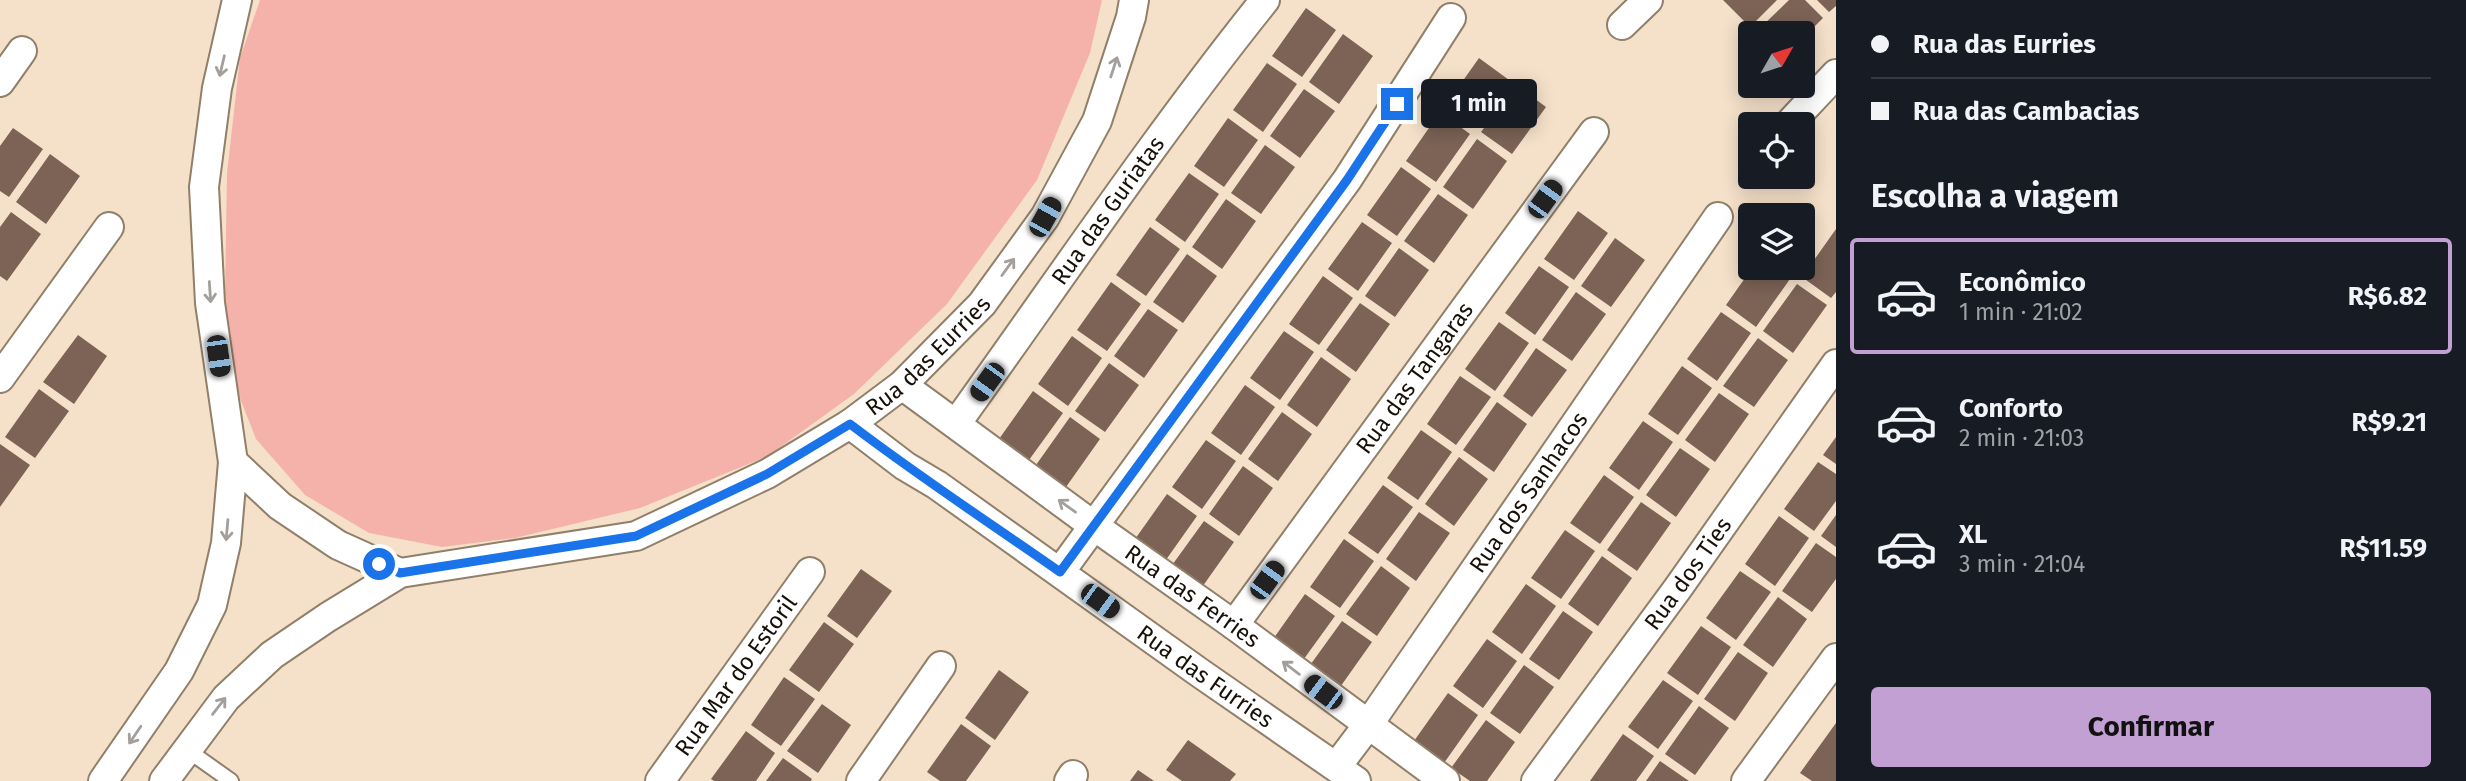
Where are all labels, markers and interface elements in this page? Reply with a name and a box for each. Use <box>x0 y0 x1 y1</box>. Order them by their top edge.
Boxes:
north arrow <box>1738 21 1815 98</box>
map controls <box>1738 21 1815 280</box>
text: Rua das Eurries <box>1913 29 2096 60</box>
one-way arrow <box>215 55 228 77</box>
one-way arrow <box>1109 57 1122 79</box>
callout: 1 min <box>1422 80 1537 128</box>
route end <box>1381 88 1413 120</box>
text: 1 min <box>1451 89 1507 117</box>
text: Rua das Cambacias <box>1913 96 2139 127</box>
button: locate <box>1738 112 1815 189</box>
street label: Rua das Guriatas <box>1045 131 1170 290</box>
car <box>1525 176 1566 222</box>
text: Escolha a viagem <box>1871 177 2119 215</box>
car <box>1026 194 1065 240</box>
button: layers <box>1738 203 1815 280</box>
one-way arrow <box>1001 258 1016 277</box>
icon: car <box>1875 265 1938 328</box>
text: Econômico <box>1959 267 2086 298</box>
one-way arrow <box>204 281 217 303</box>
text: R$6.82 <box>2348 281 2427 312</box>
street label: Rua das Eurries <box>860 291 997 422</box>
street label: Rua das Tangaras <box>1350 297 1479 459</box>
text: 1 min · 21:02 <box>1959 298 2083 326</box>
car <box>205 334 232 378</box>
car <box>967 359 1008 405</box>
icon: car <box>1875 391 1938 454</box>
text: Conforto <box>1959 393 2063 424</box>
street label: Rua dos Sanhacos <box>1463 406 1594 578</box>
text: R$9.21 <box>2352 407 2427 438</box>
text: 2 min · 21:03 <box>1959 424 2084 452</box>
one-way arrow <box>1058 499 1077 514</box>
street label: Rua dos Ties <box>1638 512 1737 635</box>
icon: car <box>1875 517 1938 580</box>
one-way arrow <box>220 518 233 541</box>
text: XL <box>1959 519 1987 550</box>
text: R$11.59 <box>2340 533 2427 564</box>
street label: Rua das Ferries <box>1119 538 1266 654</box>
route start <box>363 548 395 580</box>
text: 3 min · 21:04 <box>1959 550 2085 578</box>
car <box>1247 557 1288 603</box>
car <box>1077 580 1124 622</box>
street label: Rua Mar do Estoril <box>669 589 803 761</box>
street label: Rua das Furries <box>1132 619 1279 734</box>
one-way arrow <box>1283 660 1301 675</box>
car <box>1300 671 1347 713</box>
button: Confirmar <box>1871 687 2431 767</box>
one-way arrow <box>212 698 227 716</box>
one-way arrow <box>128 725 142 744</box>

